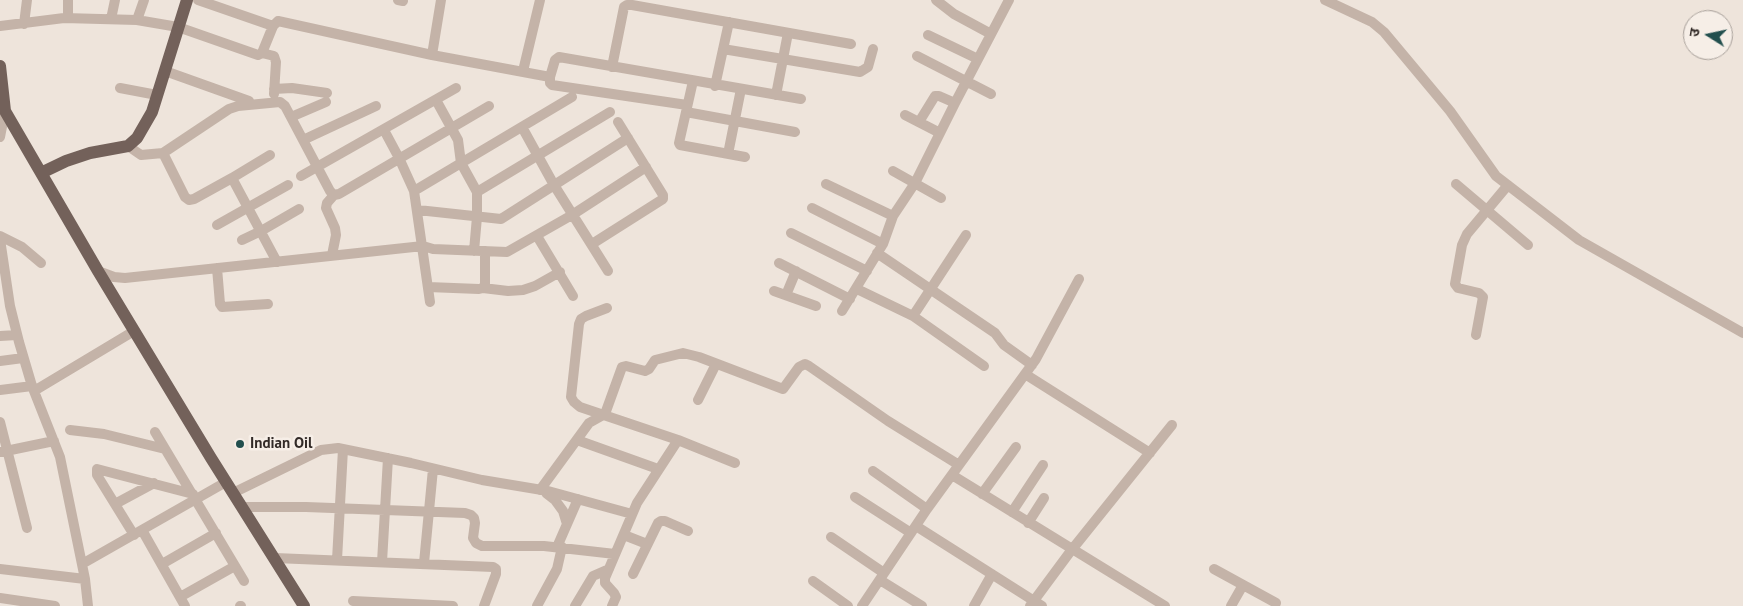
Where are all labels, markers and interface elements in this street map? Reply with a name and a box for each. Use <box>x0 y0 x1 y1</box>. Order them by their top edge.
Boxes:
north arrow <box>1683 10 1733 60</box>
text: उ <box>1685 27 1704 38</box>
place label: Indian Oil <box>250 435 312 453</box>
marker: Indian Oil <box>234 438 246 450</box>

